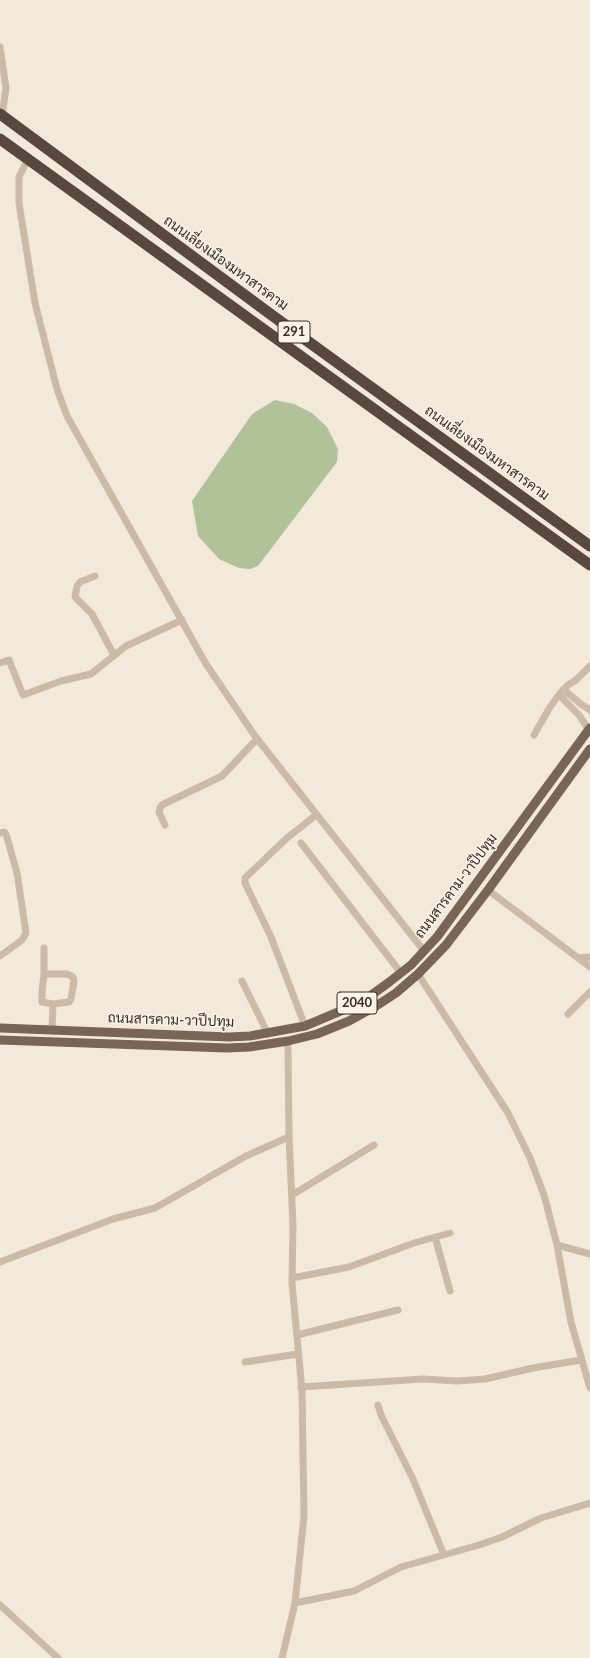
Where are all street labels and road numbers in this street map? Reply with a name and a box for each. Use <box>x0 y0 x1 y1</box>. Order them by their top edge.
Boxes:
street label: ถนนเลี่ยงเมืองมหาสารคาม <box>160 212 292 314</box>
road number: 291 <box>278 321 310 343</box>
street label: ถนนเลี่ยงเมืองมหาสารคาม <box>421 402 553 504</box>
street label: ถนนสารคาม-วาปีปทุม <box>411 830 501 942</box>
road number: 2040 <box>337 992 377 1014</box>
street label: ถนนสารคาม-วาปีปทุม <box>107 1009 235 1031</box>

